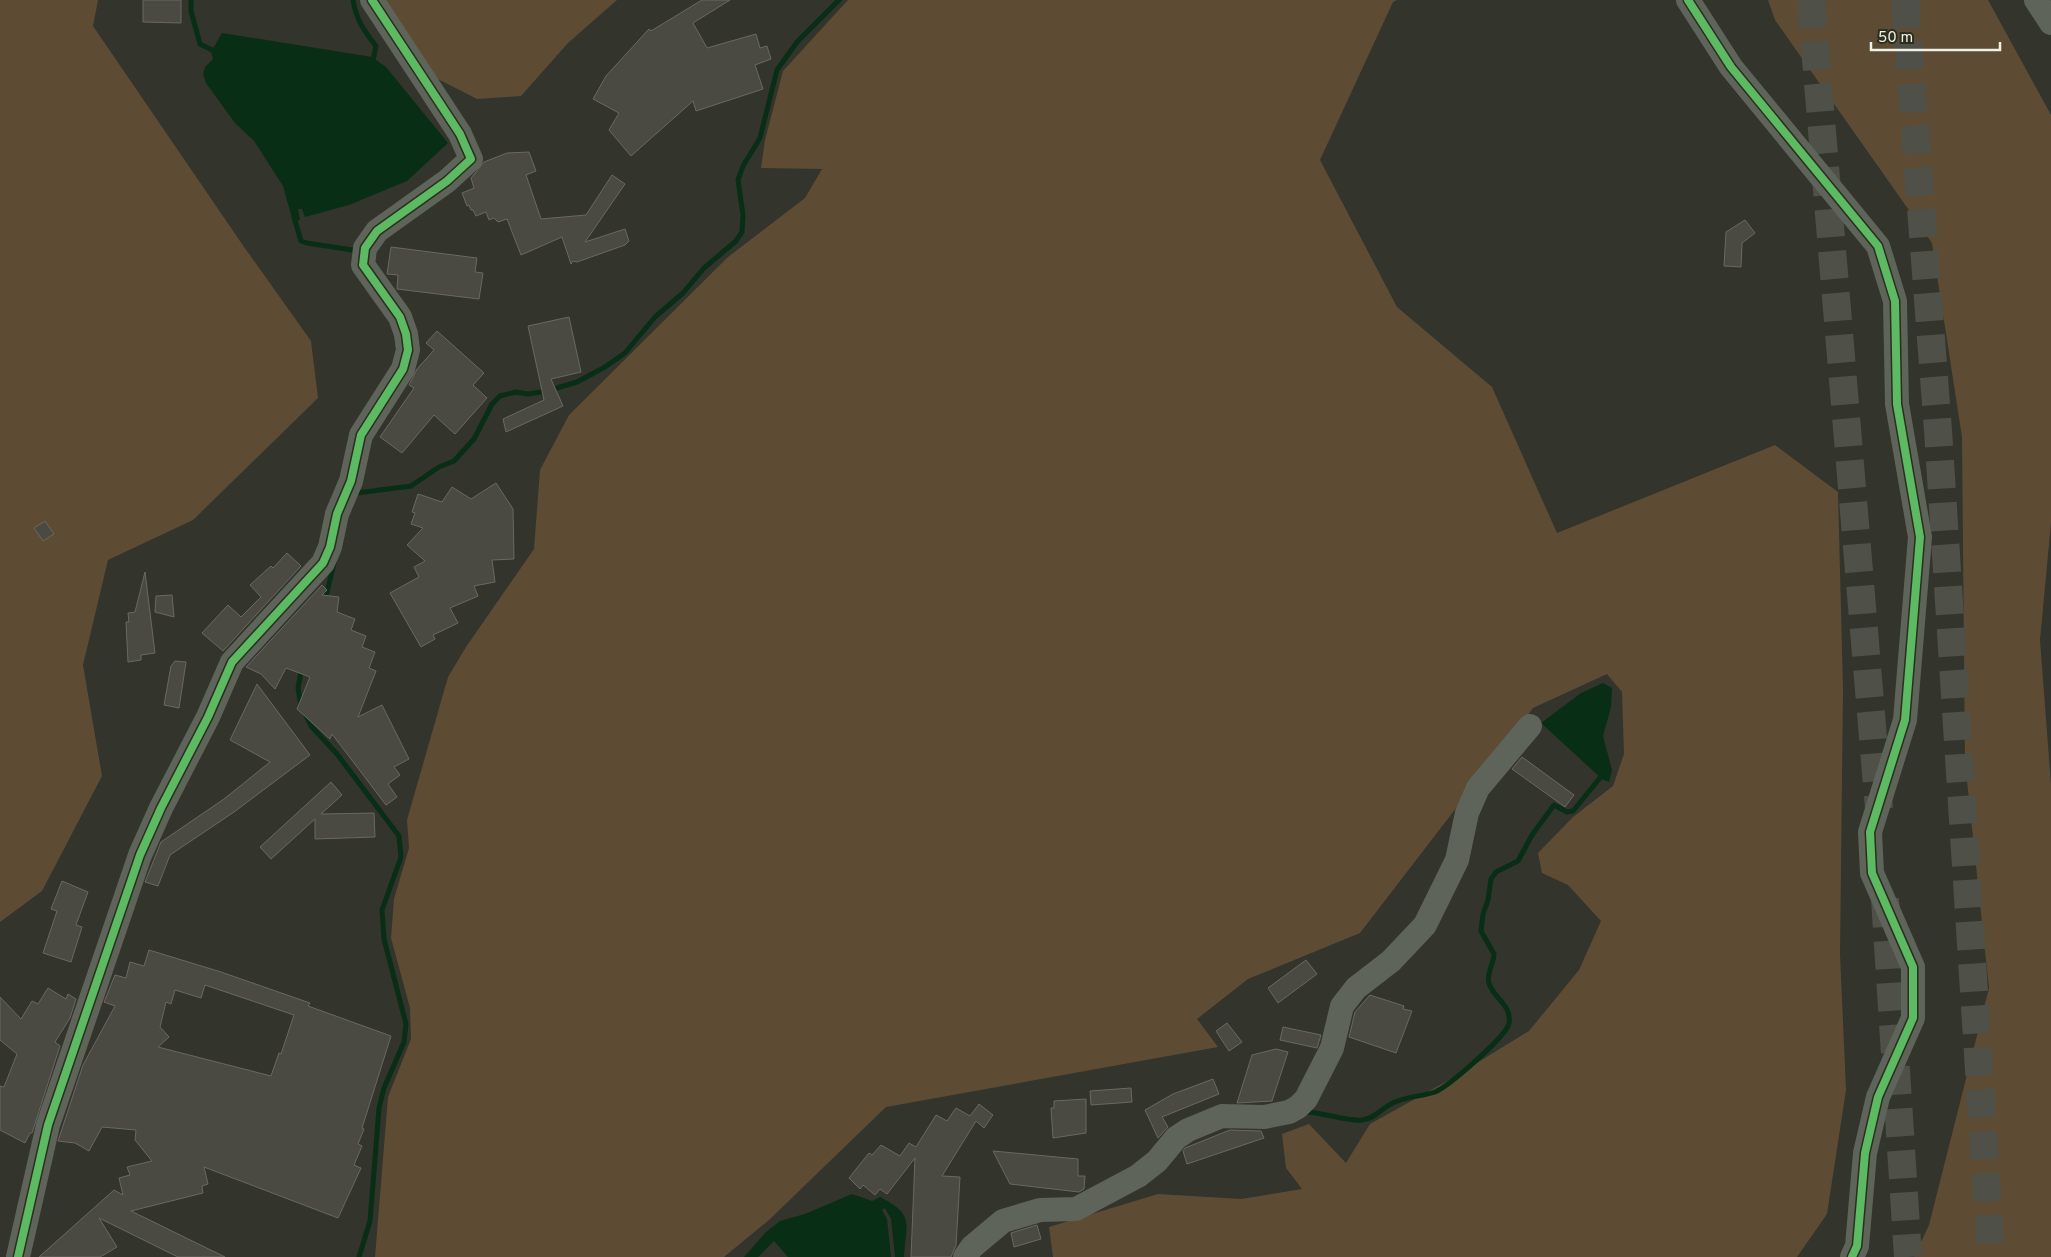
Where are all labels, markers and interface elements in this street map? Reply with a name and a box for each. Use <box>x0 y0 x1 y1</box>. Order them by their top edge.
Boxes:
scale bar <box>1871 20 2000 52</box>
text: 50 m <box>1878 29 1913 48</box>

